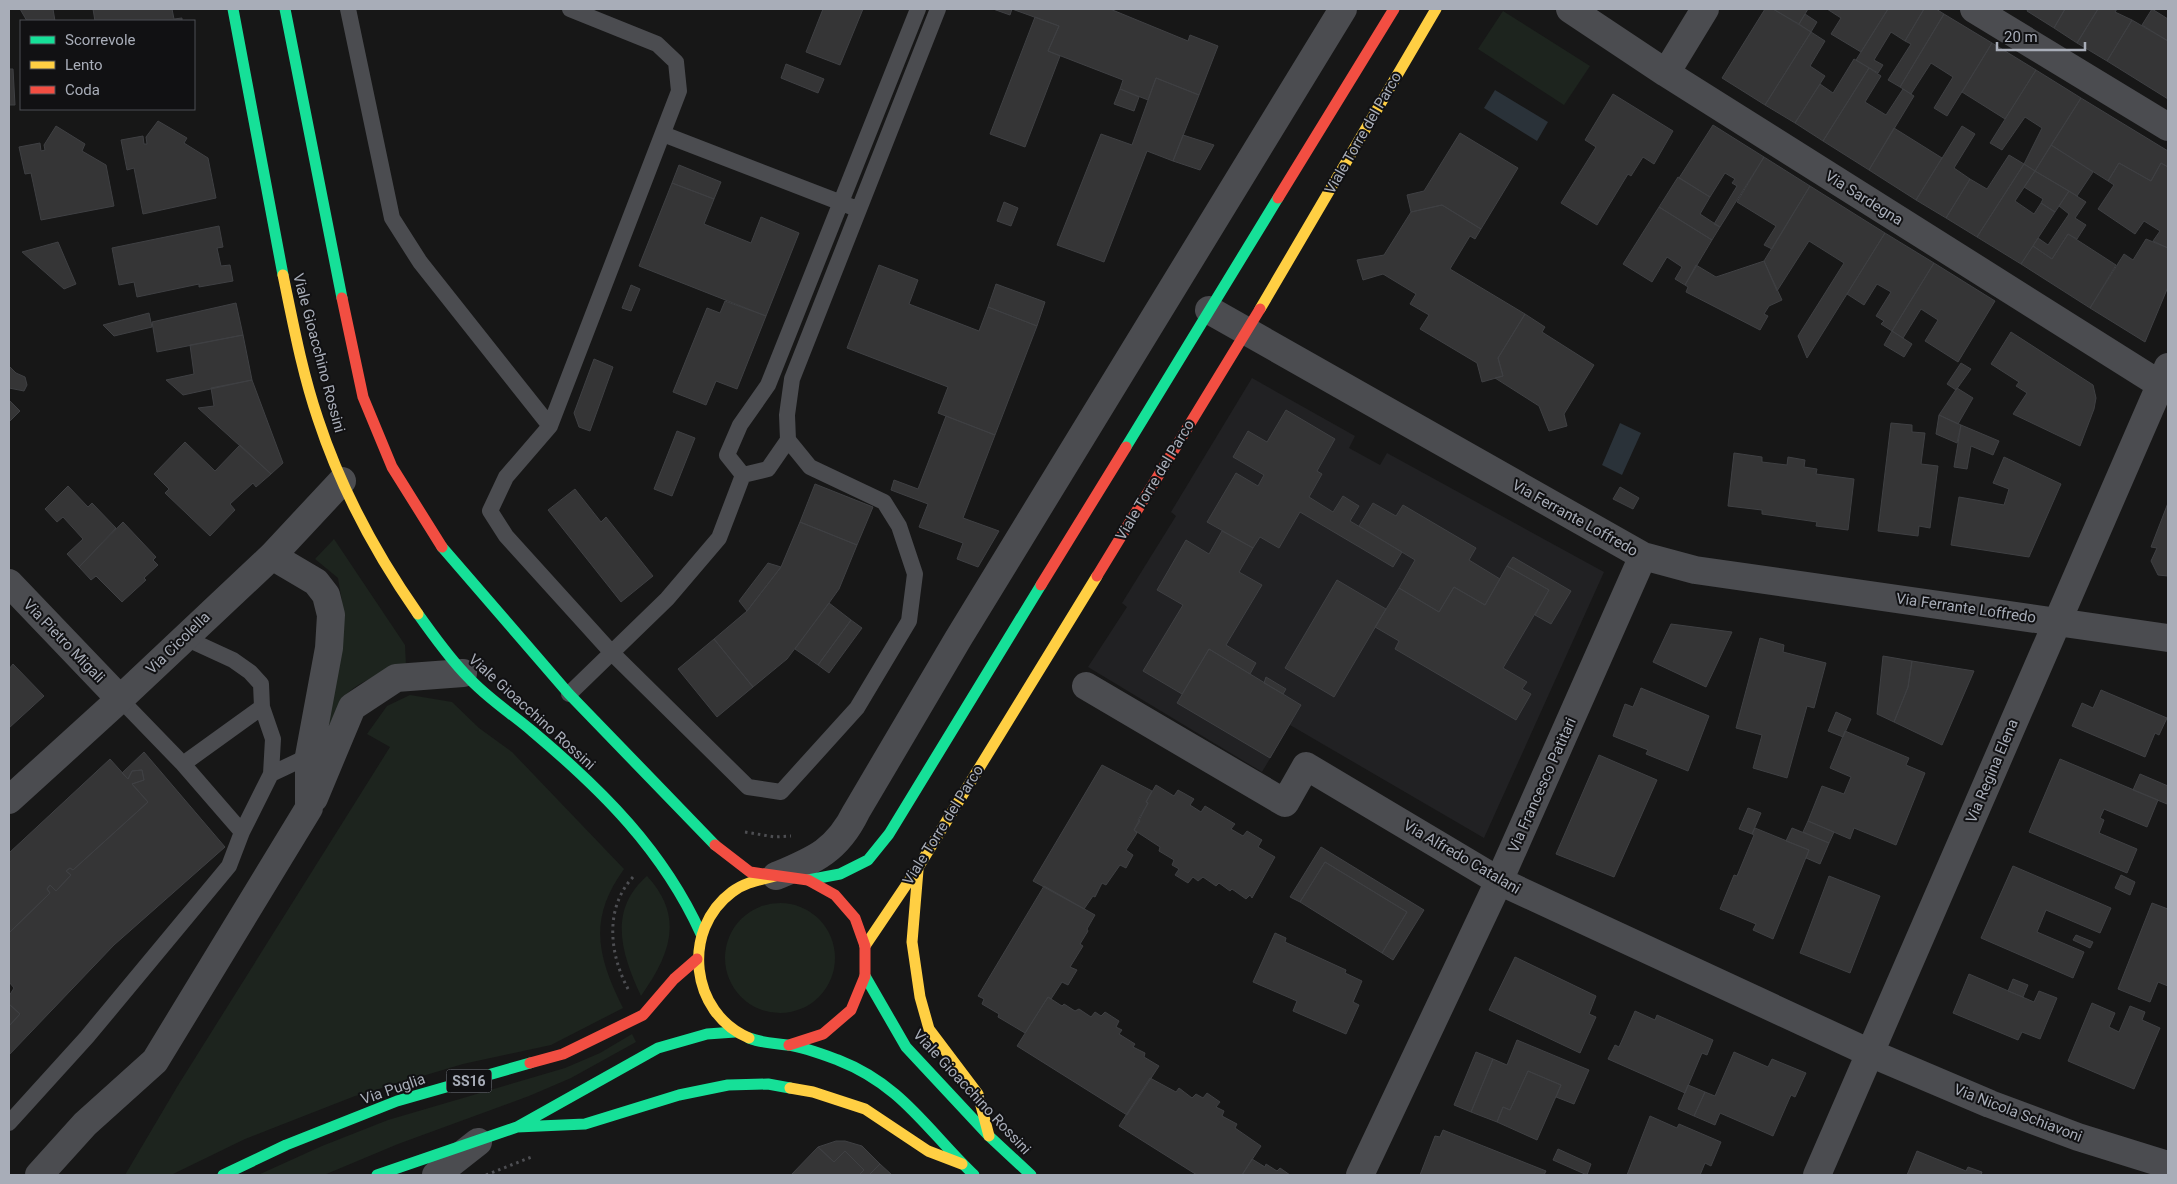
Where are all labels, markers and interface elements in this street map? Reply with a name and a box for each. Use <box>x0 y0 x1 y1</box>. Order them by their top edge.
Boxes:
legend <box>20 20 195 110</box>
scale bar <box>1997 20 2084 52</box>
text: 20 m <box>2004 28 2038 46</box>
text: Scorrevole <box>65 31 136 49</box>
text: Lento <box>65 56 103 74</box>
street label: Viale Torre del Parco <box>1321 69 1405 197</box>
text: Coda <box>65 81 100 99</box>
street label: Via Sardegna <box>1822 167 1906 229</box>
street label: Viale Gioacchino Rossini <box>289 271 349 435</box>
street label: Viale Torre del Parco <box>1112 416 1198 544</box>
street label: Via Ferrante Loffredo <box>1509 476 1641 560</box>
street label: Via Ferrante Loffredo <box>1895 589 2037 627</box>
street label: Via Pietro Migali <box>20 596 108 686</box>
street label: Via Cicolella <box>142 608 214 678</box>
street label: Viale Gioacchino Rossini <box>465 650 599 774</box>
street label: Via Francesco Patitari <box>1504 715 1580 855</box>
street label: Via Regina Elena <box>1962 716 2022 826</box>
street label: Viale Torre del Parco <box>899 762 987 888</box>
street label: Via Alfredo Catalani <box>1400 816 1524 898</box>
street label: Viale Gioacchino Rossini <box>909 1026 1035 1158</box>
street label: Via Puglia <box>359 1070 427 1108</box>
road number: SS16 <box>446 1070 492 1092</box>
street label: Via Nicola Schiavoni <box>1951 1080 2085 1146</box>

